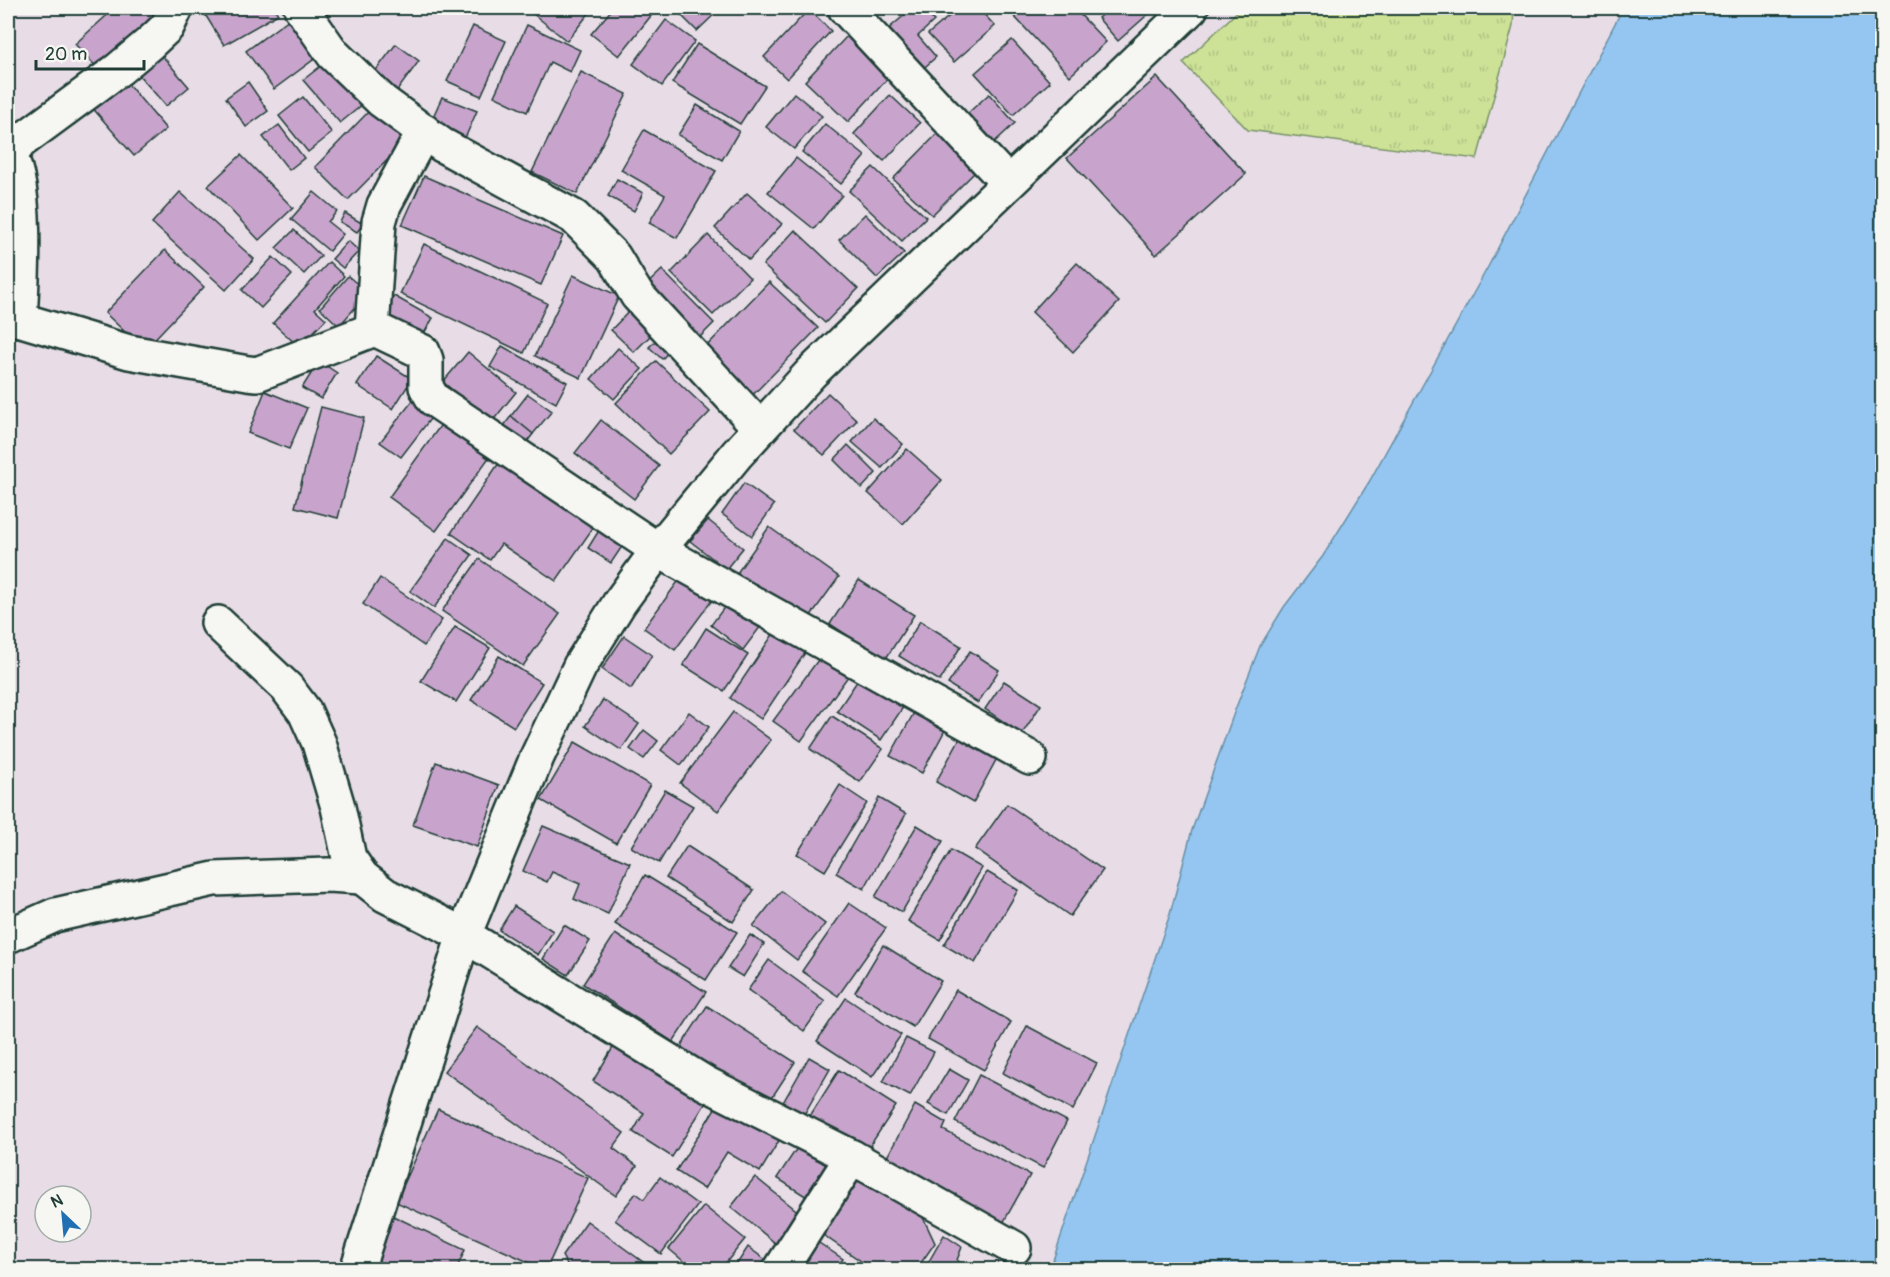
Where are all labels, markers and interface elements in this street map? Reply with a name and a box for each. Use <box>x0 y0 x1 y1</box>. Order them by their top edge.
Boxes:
scale bar <box>36 33 144 71</box>
text: 20 m <box>45 43 87 66</box>
north arrow <box>33 1184 93 1244</box>
text: N <box>48 1190 66 1213</box>

